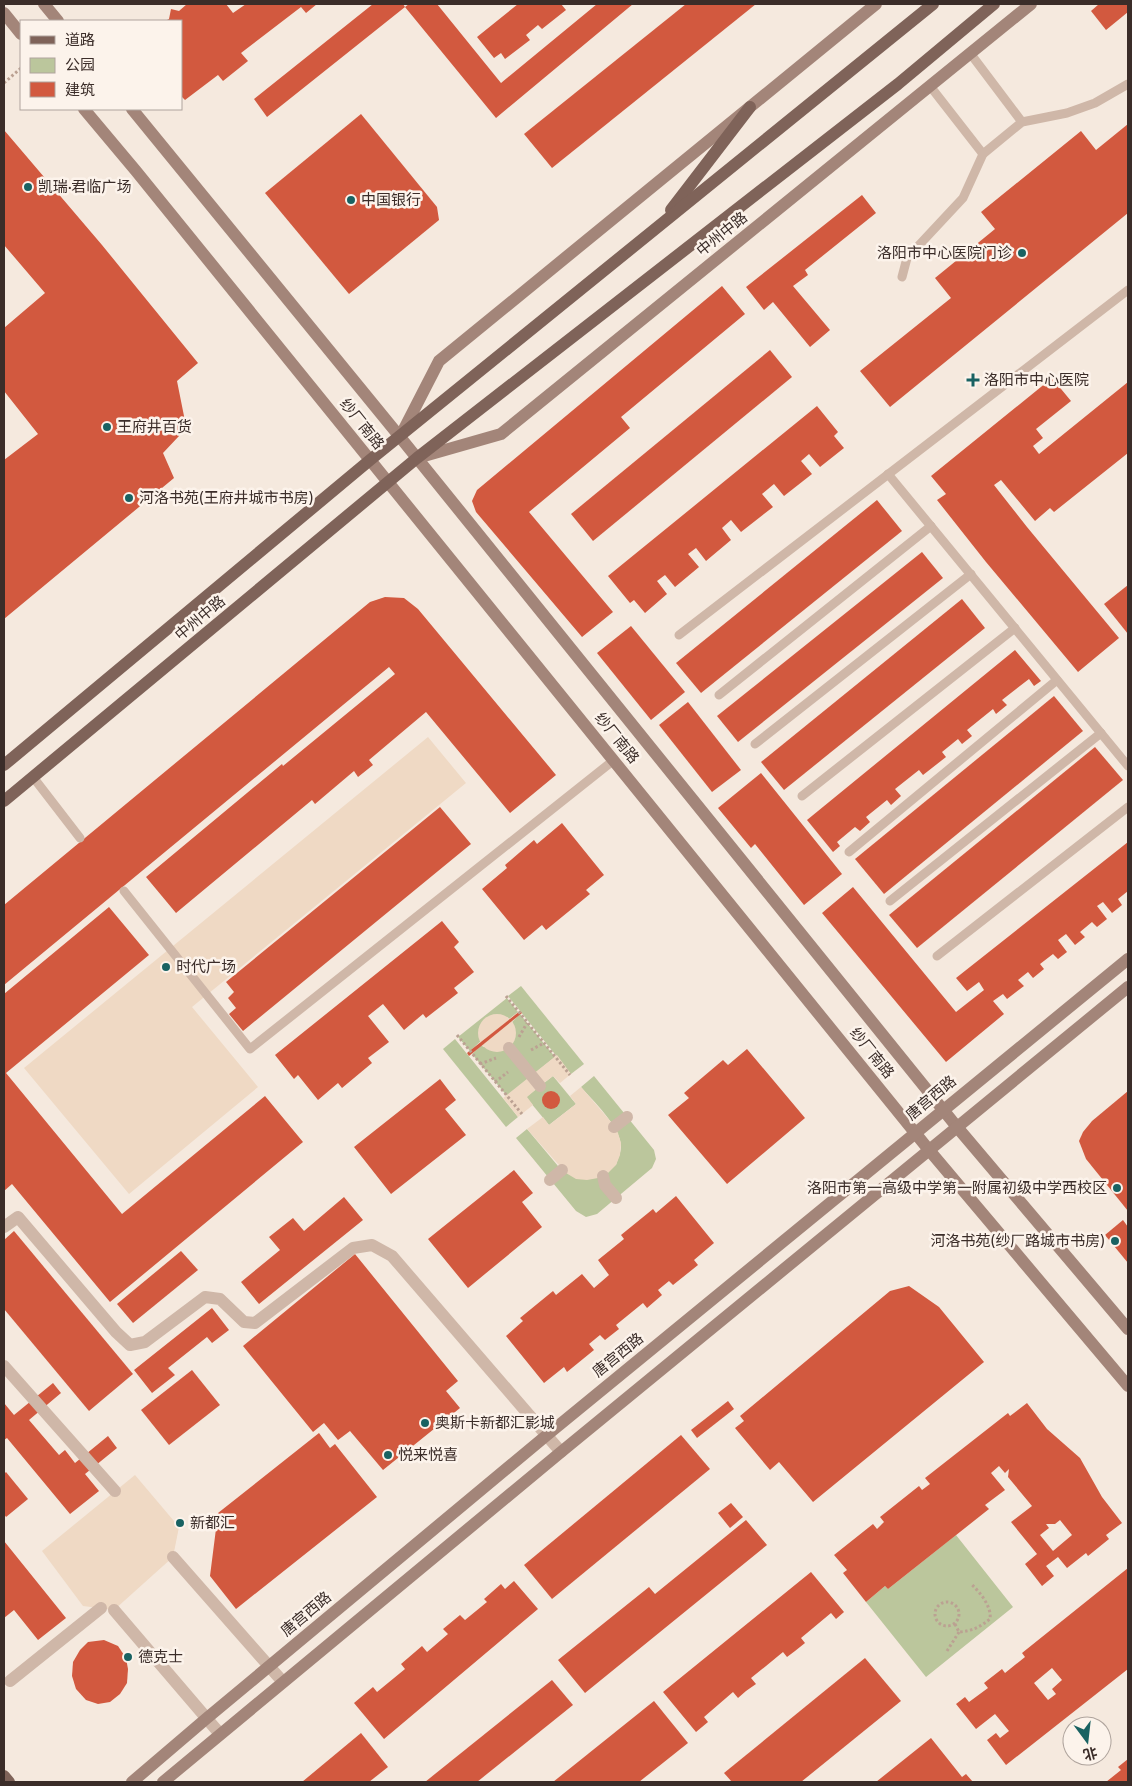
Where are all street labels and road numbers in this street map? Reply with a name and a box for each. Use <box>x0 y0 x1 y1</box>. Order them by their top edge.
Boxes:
street label: 中州中路 <box>693 208 751 260</box>
street label: 纱厂南路 <box>336 395 388 453</box>
street label: 中州中路 <box>171 592 229 644</box>
street label: 纱厂南路 <box>591 709 643 767</box>
street label: 纱厂南路 <box>846 1024 898 1082</box>
street label: 唐宫西路 <box>902 1072 960 1124</box>
street label: 唐宫西路 <box>589 1329 647 1381</box>
street label: 唐宫西路 <box>277 1588 335 1640</box>

